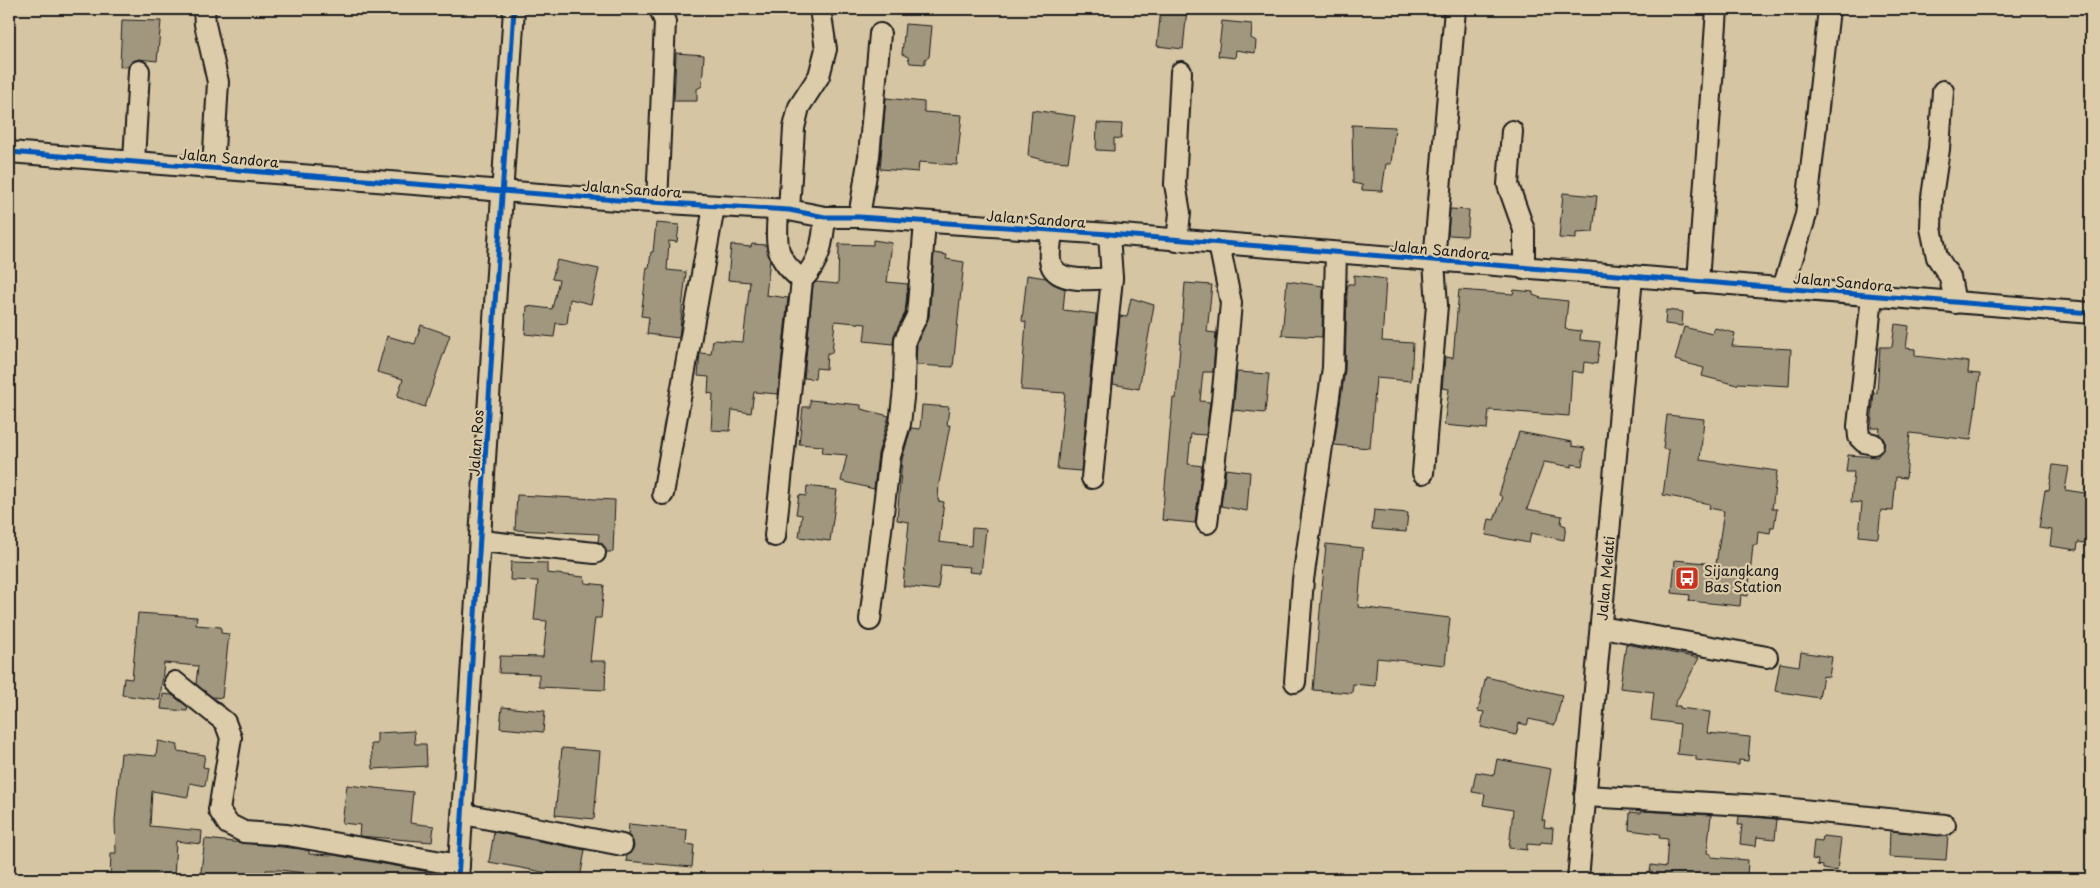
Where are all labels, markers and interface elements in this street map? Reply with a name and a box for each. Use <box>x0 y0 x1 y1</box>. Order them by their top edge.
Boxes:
street label: Jalan Sandora <box>178 143 280 173</box>
street label: Jalan Sandora <box>582 175 683 203</box>
street label: Jalan Sandora <box>986 205 1087 233</box>
street label: Jalan Sandora <box>1389 235 1491 265</box>
street label: Jalan Sandora <box>1792 267 1894 297</box>
street label: Jalan Ros <box>463 409 489 477</box>
street label: Jalan Melati <box>1591 535 1619 621</box>
place label: Sijangkang Bas Station <box>1704 560 1782 597</box>
bus stop icon: Sijangkang Bas Station <box>1674 565 1700 591</box>

